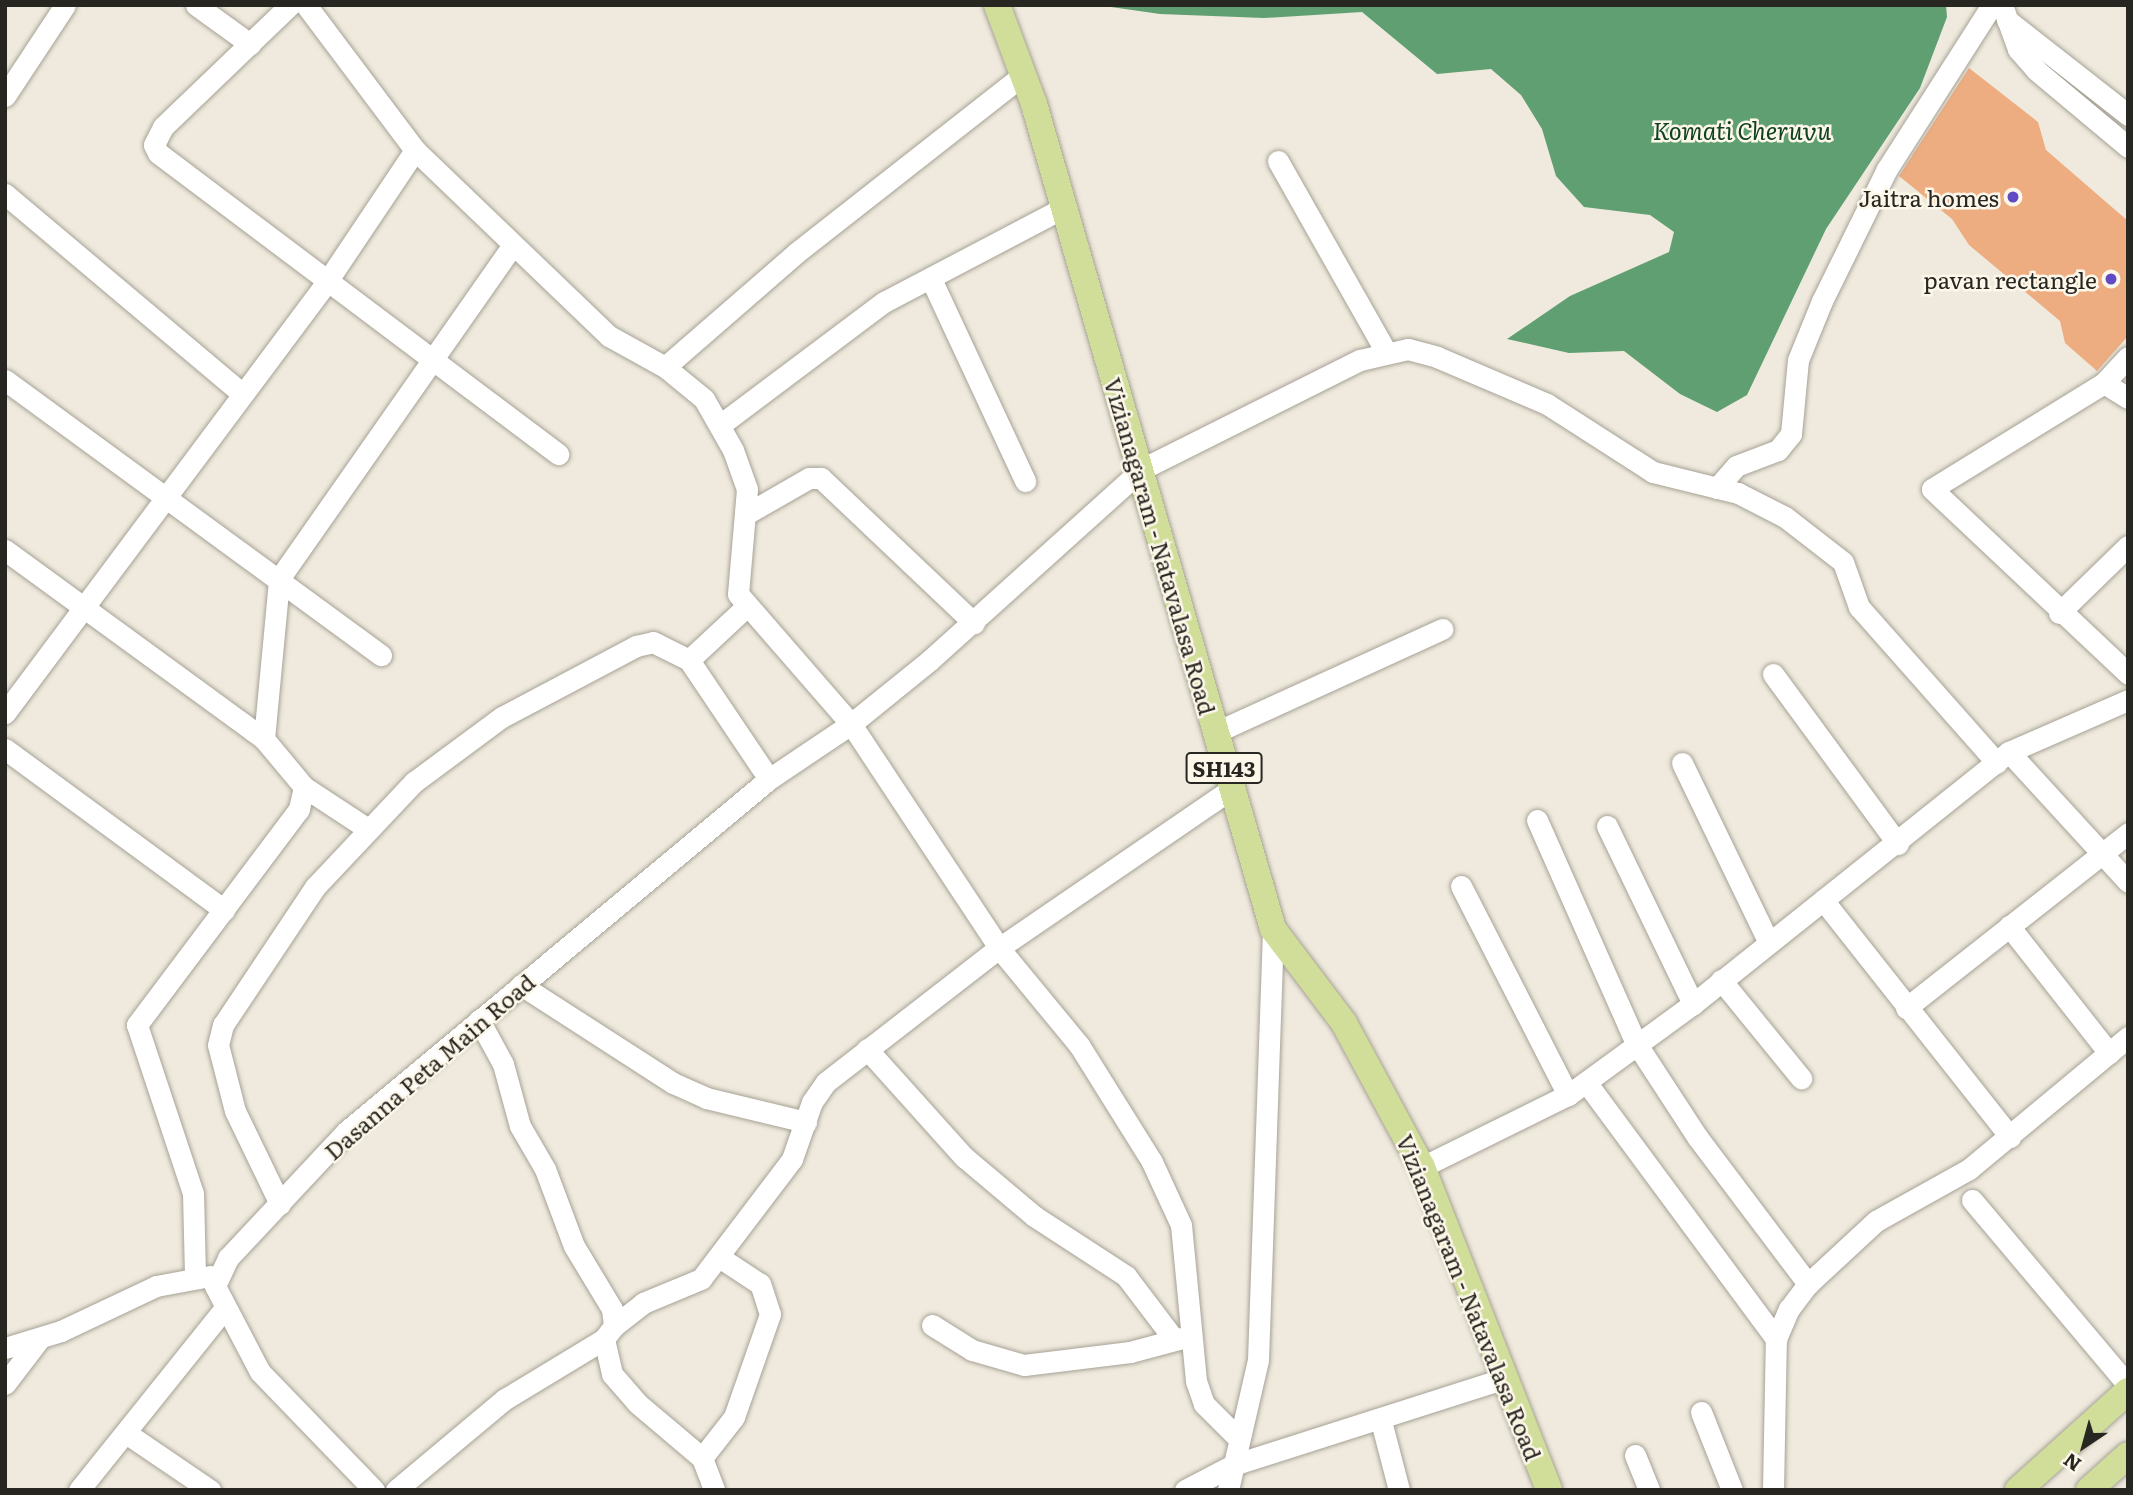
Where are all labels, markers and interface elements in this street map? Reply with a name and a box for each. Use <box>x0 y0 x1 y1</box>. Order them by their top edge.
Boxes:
water label: Komati Cheruvu <box>1653 116 1831 144</box>
place label: Jaitra homes <box>1859 183 1999 211</box>
marker: Jaitra homes <box>2005 189 2021 205</box>
place label: pavan rectangle <box>1924 265 2097 293</box>
marker: pavan rectangle <box>2103 271 2119 287</box>
street label: Vizianagaram - Natavalasa Road <box>1100 374 1222 718</box>
road number: SH143 <box>1186 750 1262 786</box>
street label: Dasanna Peta Main Road <box>318 967 540 1165</box>
street label: Vizianagaram - Natavalasa Road <box>1392 1130 1548 1464</box>
north arrow <box>2049 1411 2119 1481</box>
text: N <box>2057 1447 2086 1479</box>

